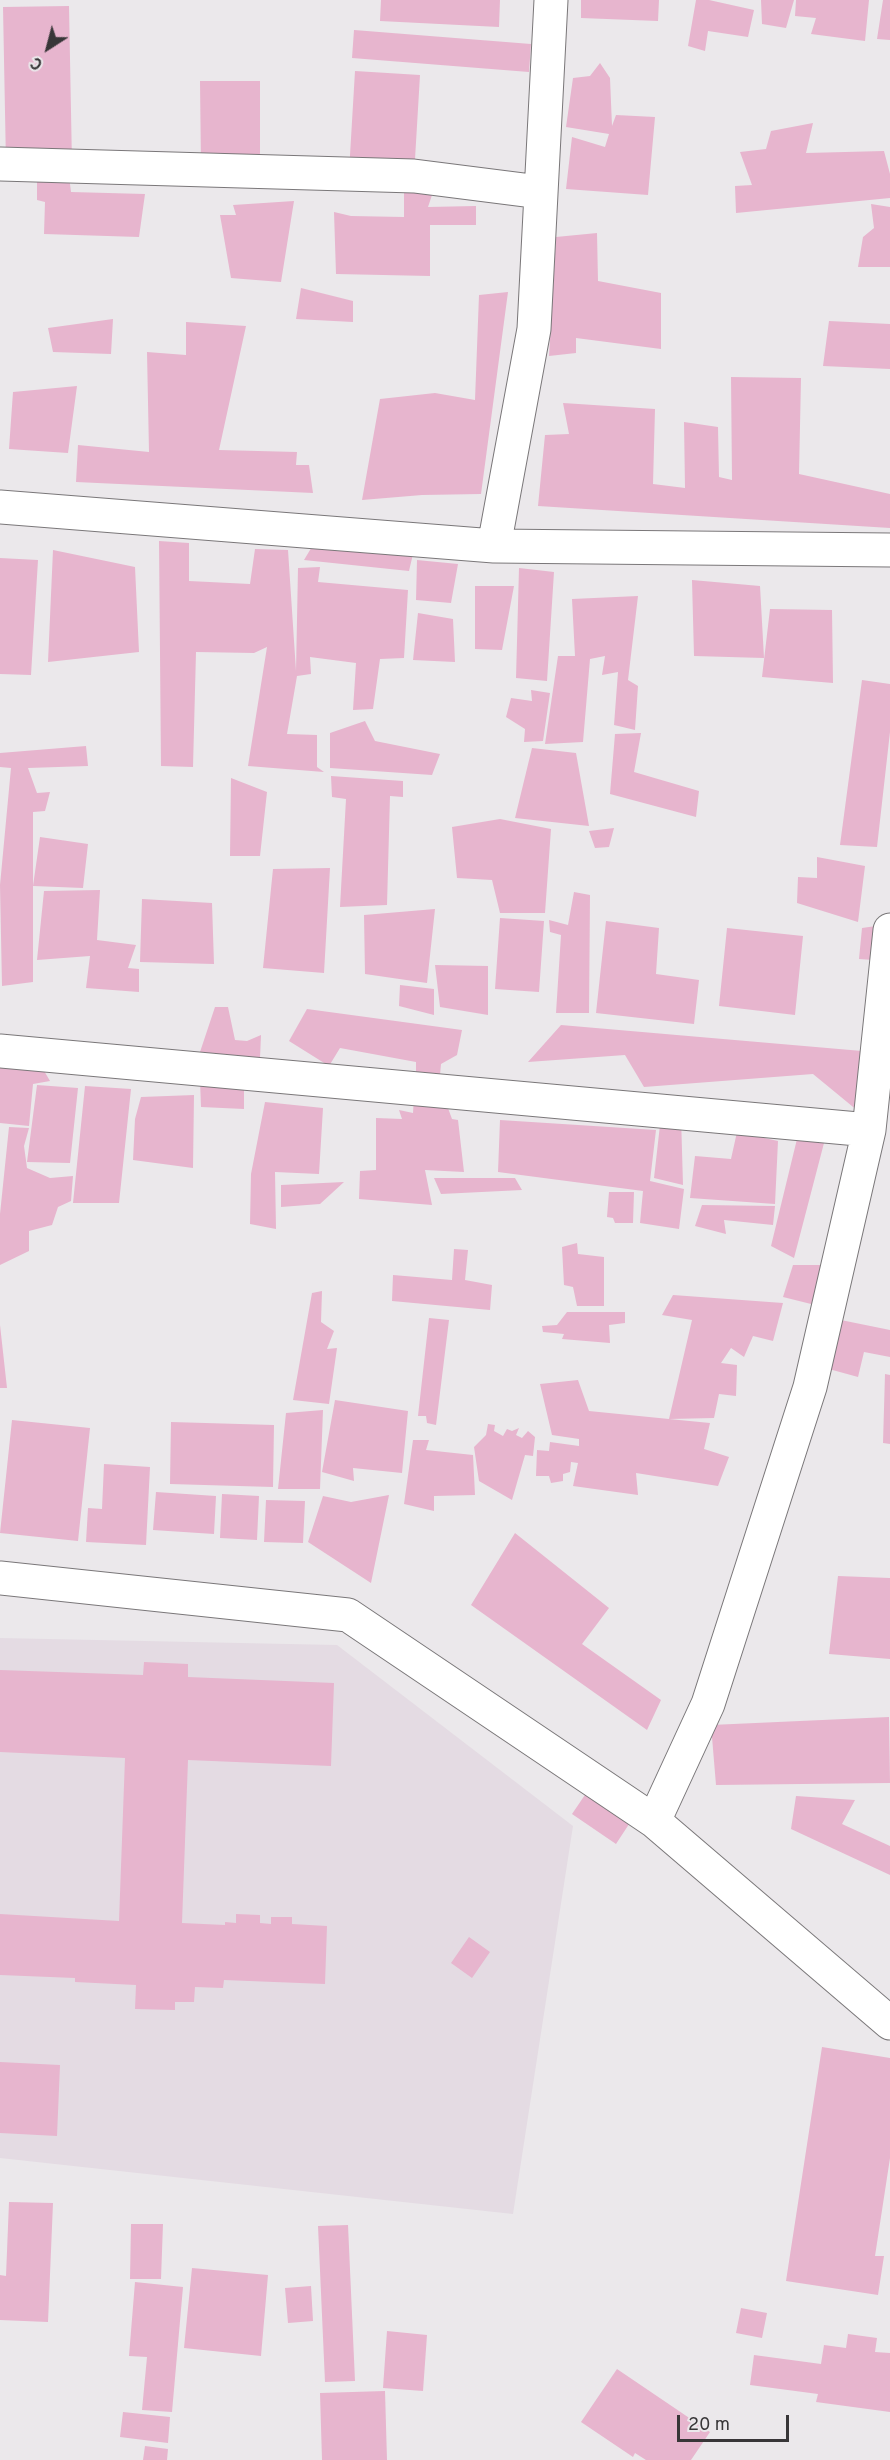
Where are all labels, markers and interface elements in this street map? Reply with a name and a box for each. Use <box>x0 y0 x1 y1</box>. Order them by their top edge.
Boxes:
north arrow <box>18 18 78 78</box>
text: С <box>27 51 47 74</box>
scale bar <box>680 2403 792 2441</box>
text: 20 m <box>688 2414 730 2437</box>

